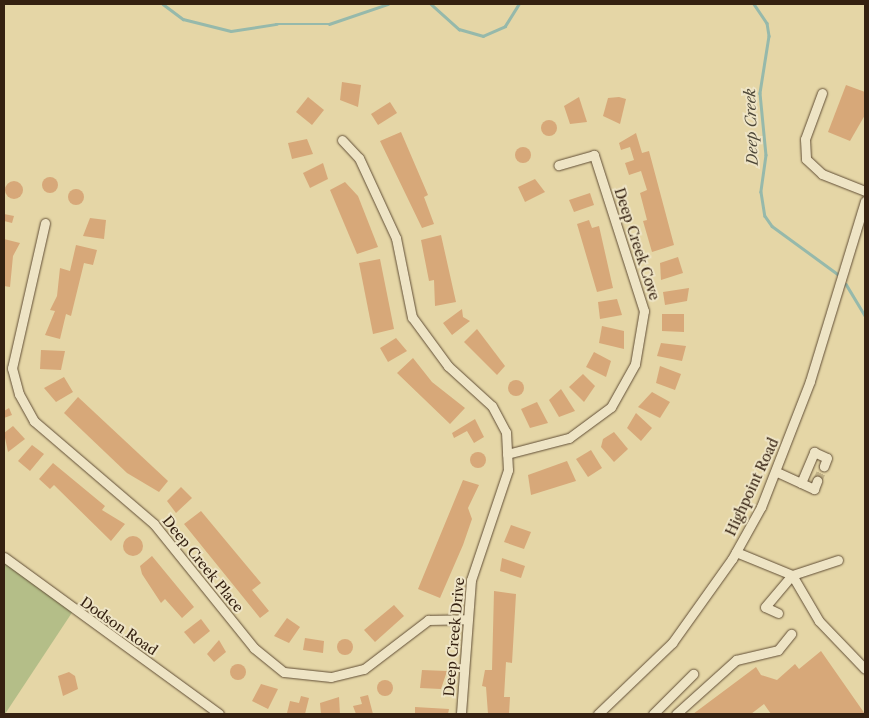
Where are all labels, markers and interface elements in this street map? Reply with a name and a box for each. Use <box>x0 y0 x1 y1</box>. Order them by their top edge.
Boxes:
water label: Deep Creek <box>741 88 761 166</box>
street label: Deep Creek Cove <box>611 186 663 302</box>
street label: Highpoint Road <box>722 435 782 539</box>
street label: Deep Creek Place <box>159 512 247 616</box>
street label: Deep Creek Drive <box>440 577 468 697</box>
street label: Dodson Road <box>77 593 161 659</box>

